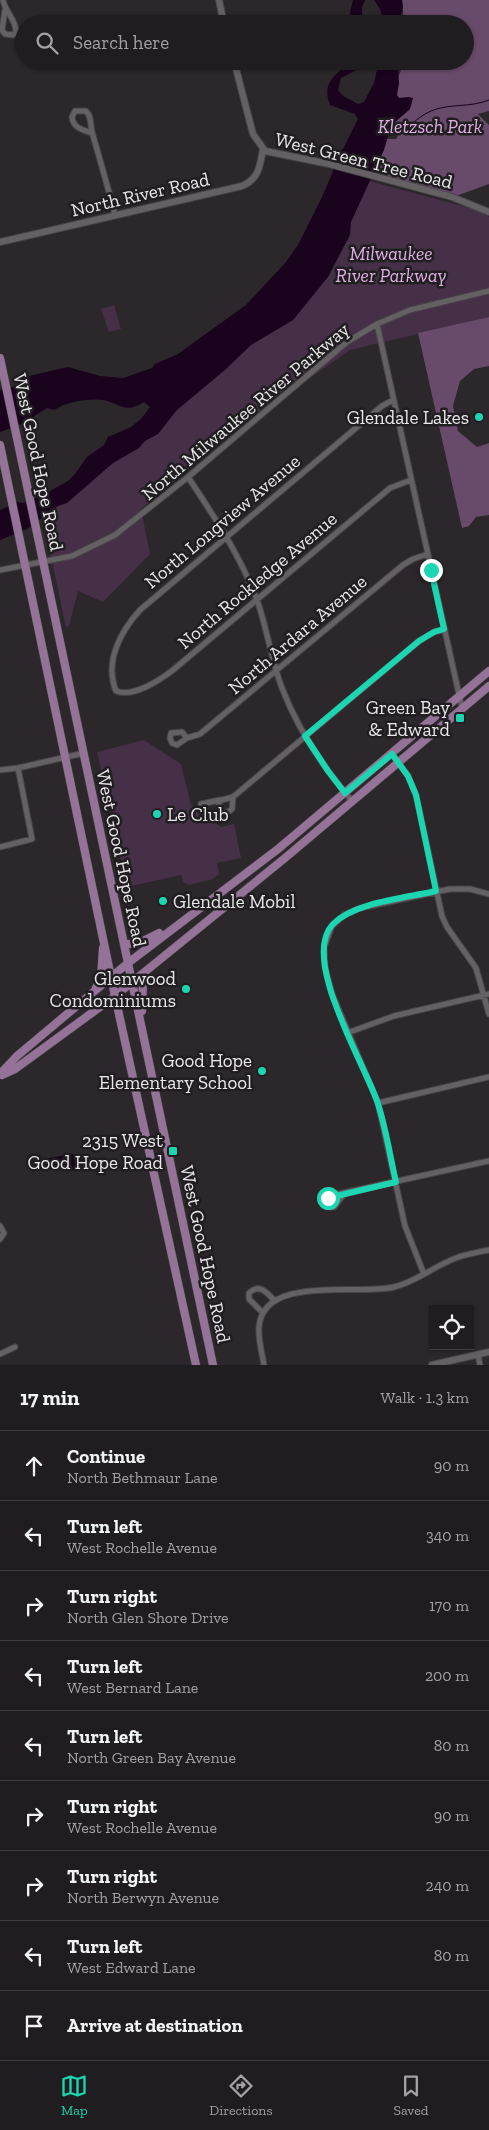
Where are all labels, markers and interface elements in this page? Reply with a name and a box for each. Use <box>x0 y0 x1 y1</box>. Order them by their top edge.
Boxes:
search box <box>15 15 474 70</box>
icon: search <box>33 29 61 57</box>
text: Search here <box>73 31 169 54</box>
park label: Kletzsch Park <box>378 115 482 138</box>
street label: West Green Tree Road <box>273 127 455 194</box>
street label: North River Road <box>69 167 212 222</box>
park label: Milwaukee River Parkway <box>336 242 446 287</box>
street label: North Milwaukee River Parkway <box>137 318 354 505</box>
street label: West Good Hope Road <box>8 371 69 554</box>
place label: Glendale Lakes <box>347 406 469 429</box>
marker: Glendale Lakes <box>473 411 485 423</box>
street label: North Longview Avenue <box>140 449 305 593</box>
street label: North Rockledge Avenue <box>173 507 342 654</box>
route end <box>420 559 443 582</box>
street label: North Ardara Avenue <box>223 570 371 699</box>
place label: Green Bay & Edward <box>366 696 451 741</box>
marker: Green Bay & Edward <box>454 712 466 724</box>
street label: West Good Hope Road <box>91 767 152 950</box>
place label: Le Club <box>167 803 229 826</box>
marker: Le Club <box>151 808 163 820</box>
place label: Glendale Mobil <box>173 890 296 913</box>
marker: Glendale Mobil <box>157 895 169 907</box>
place label: Glenwood Condominiums <box>50 967 177 1012</box>
marker: Glenwood Condominiums <box>180 983 192 995</box>
place label: Good Hope Elementary School <box>99 1049 252 1094</box>
marker: Good Hope Elementary School <box>256 1065 268 1077</box>
place label: 2315 West Good Hope Road <box>27 1129 164 1174</box>
marker: 2315 West Good Hope Road <box>167 1145 179 1157</box>
street label: West Good Hope Road <box>175 1163 236 1346</box>
route start <box>317 1187 340 1210</box>
map controls <box>429 1305 474 1350</box>
button: locate <box>429 1305 474 1350</box>
text: 17 min <box>20 1385 80 1410</box>
text: Walk · 1.3 km <box>381 1388 469 1407</box>
text: Continue <box>67 1445 145 1468</box>
icon: ahead <box>20 1452 48 1480</box>
text: 90 m <box>434 1456 469 1475</box>
text: North Bethmaur Lane <box>67 1468 218 1487</box>
text: Turn left <box>67 1515 142 1538</box>
icon: left <box>20 1522 48 1550</box>
text: 340 m <box>426 1526 469 1545</box>
text: West Rochelle Avenue <box>67 1538 217 1557</box>
text: Turn right <box>67 1585 157 1608</box>
icon: right <box>20 1592 48 1620</box>
text: 170 m <box>429 1596 469 1615</box>
text: North Glen Shore Drive <box>67 1608 229 1627</box>
text: Turn left <box>67 1655 142 1678</box>
icon: left <box>20 1662 48 1690</box>
text: 200 m <box>425 1666 469 1685</box>
text: West Bernard Lane <box>67 1678 198 1697</box>
text: Turn left <box>67 1725 142 1748</box>
icon: left <box>20 1732 48 1760</box>
text: 80 m <box>434 1736 469 1755</box>
text: North Green Bay Avenue <box>67 1748 236 1767</box>
text: Turn right <box>67 1795 157 1818</box>
icon: right <box>20 1802 48 1830</box>
text: 90 m <box>434 1806 469 1825</box>
text: West Rochelle Avenue <box>67 1818 217 1837</box>
text: Turn right <box>67 1865 157 1888</box>
icon: right <box>20 1872 48 1900</box>
text: 240 m <box>425 1876 469 1895</box>
text: North Berwyn Avenue <box>67 1888 219 1907</box>
text: Turn left <box>67 1935 142 1958</box>
icon: left <box>20 1942 48 1970</box>
text: 80 m <box>434 1946 469 1965</box>
text: West Edward Lane <box>67 1958 196 1977</box>
icon: arrive <box>20 2012 48 2040</box>
text: Arrive at destination <box>67 2014 243 2037</box>
tab: Map <box>60 2072 88 2119</box>
tab: Directions <box>209 2072 273 2119</box>
tab: Saved <box>393 2072 429 2119</box>

